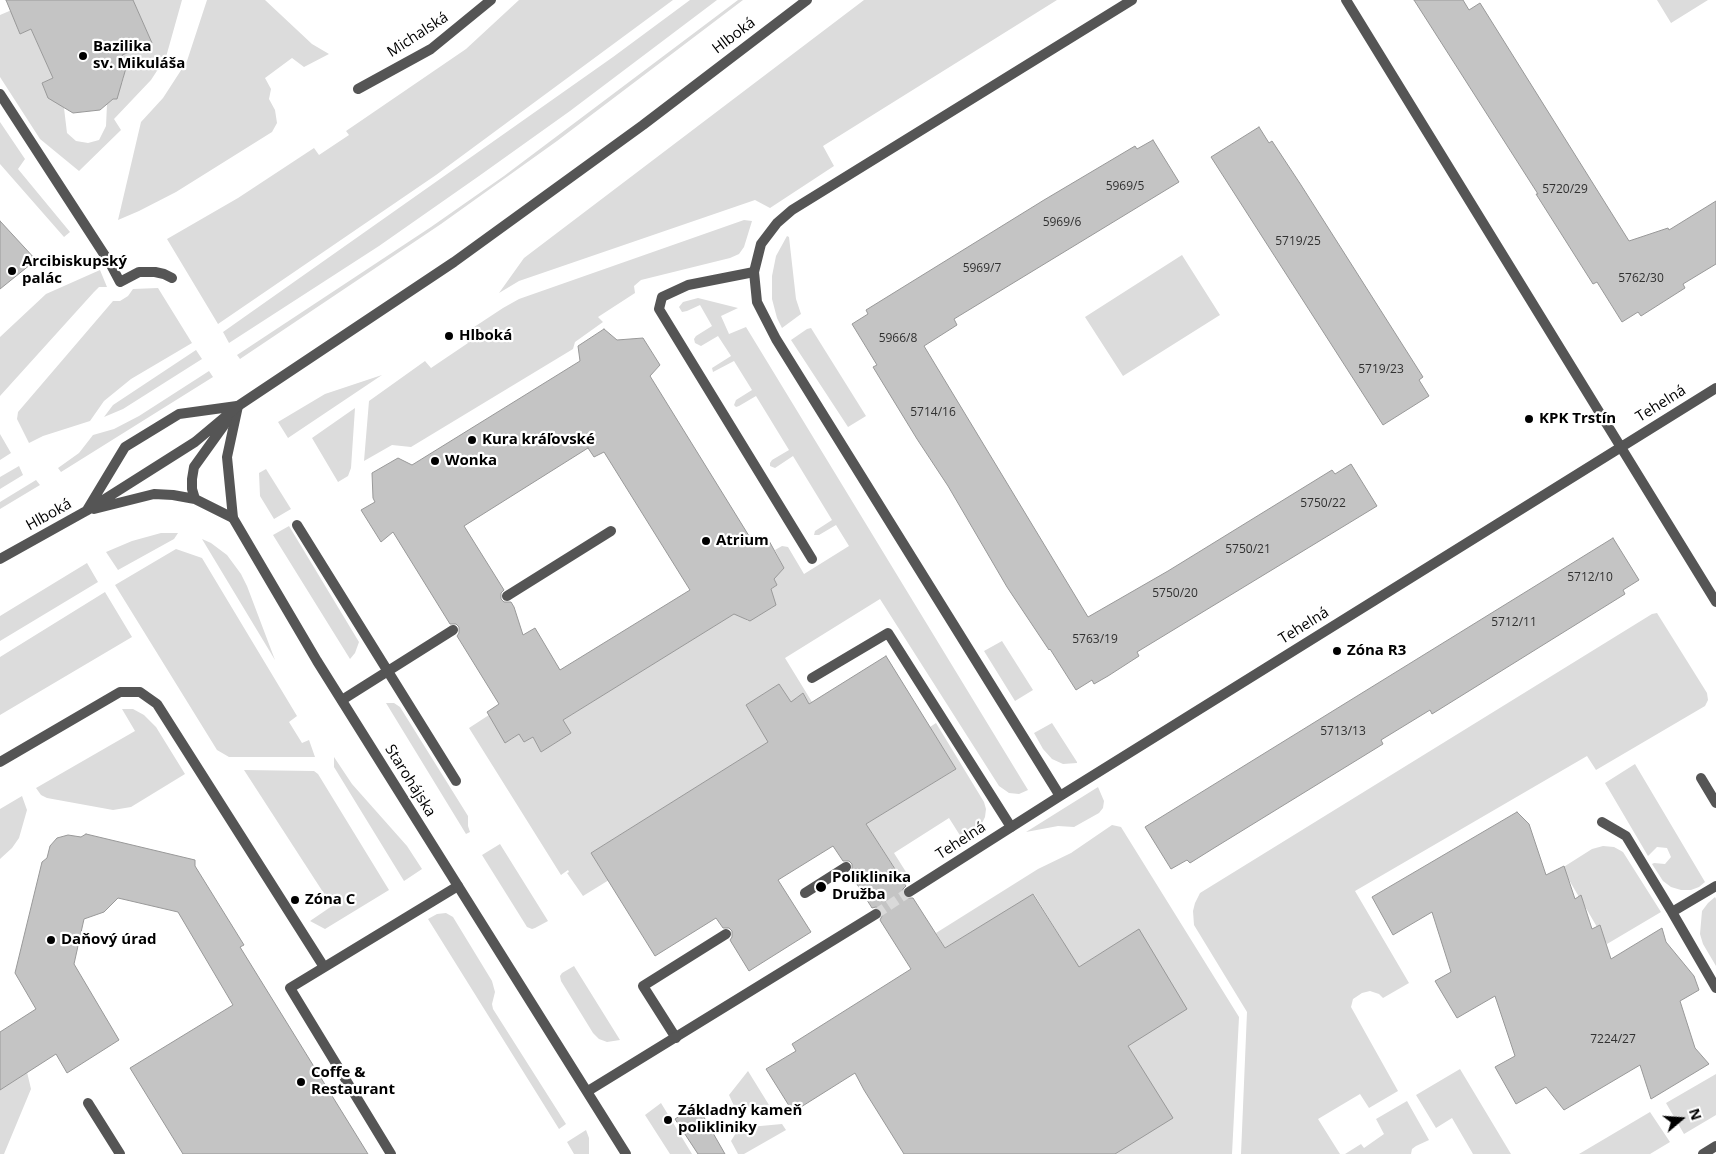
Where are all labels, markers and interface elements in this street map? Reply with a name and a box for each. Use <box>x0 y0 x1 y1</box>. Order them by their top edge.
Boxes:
street label: Michalská <box>384 9 452 61</box>
street label: Hlboká <box>709 14 759 58</box>
place label: Bazilika sv. Mikuláša <box>93 38 185 73</box>
marker: Bazilika sv. Mikuláša <box>77 50 89 62</box>
house number: 5969/5 <box>1106 180 1144 194</box>
house number: 5720/29 <box>1542 183 1588 197</box>
house number: 5969/6 <box>1043 216 1081 230</box>
house number: 5719/25 <box>1275 235 1321 249</box>
place label: Arcibiskupský palác <box>22 253 127 288</box>
house number: 5969/7 <box>963 262 1001 276</box>
marker: Arcibiskupský palác <box>6 265 18 277</box>
house number: 5762/30 <box>1618 272 1664 286</box>
place label: Hlboká <box>459 327 512 345</box>
marker: Hlboká <box>443 330 455 342</box>
house number: 5966/8 <box>879 332 917 346</box>
house number: 5719/23 <box>1358 363 1404 377</box>
street label: Tehelná <box>1633 382 1689 426</box>
house number: 5714/16 <box>910 406 956 420</box>
place label: KPK Trstín <box>1539 410 1616 428</box>
marker: KPK Trstín <box>1523 413 1535 425</box>
place label: Kura kráľovské <box>482 431 595 449</box>
marker: Kura kráľovské <box>466 434 478 446</box>
place label: Wonka <box>445 452 497 470</box>
marker: Wonka <box>429 455 441 467</box>
street label: Hlboká <box>23 495 75 535</box>
house number: 5750/22 <box>1300 497 1346 511</box>
place label: Atrium <box>716 532 769 550</box>
marker: Atrium <box>700 535 712 547</box>
house number: 5750/21 <box>1225 543 1271 557</box>
house number: 5712/10 <box>1567 571 1613 585</box>
house number: 5750/20 <box>1152 587 1198 601</box>
street label: Tehelná <box>1276 604 1332 648</box>
house number: 5712/11 <box>1491 616 1537 630</box>
house number: 5763/19 <box>1072 633 1118 647</box>
place label: Zóna R3 <box>1347 642 1406 660</box>
marker: Zóna R3 <box>1331 645 1343 657</box>
house number: 5713/13 <box>1320 725 1366 739</box>
street label: Starohájska <box>381 742 439 820</box>
street label: Tehelná <box>933 818 989 864</box>
place label: Poliklinika Družba <box>832 869 911 904</box>
marker: Poliklinika Družba <box>814 880 828 894</box>
place label: Zóna C <box>305 891 355 909</box>
marker: Zóna C <box>289 894 301 906</box>
place label: Daňový úrad <box>61 931 156 949</box>
marker: Daňový úrad <box>45 934 57 946</box>
house number: 7224/27 <box>1590 1033 1636 1047</box>
place label: Coffe & Restaurant <box>311 1064 395 1099</box>
marker: Coffe & Restaurant <box>295 1076 307 1088</box>
north arrow <box>1656 1094 1706 1144</box>
place label: Základný kameň polikliniky <box>678 1102 802 1137</box>
text: N <box>1685 1106 1707 1123</box>
marker: Základný kameň polikliniky <box>662 1114 674 1126</box>

